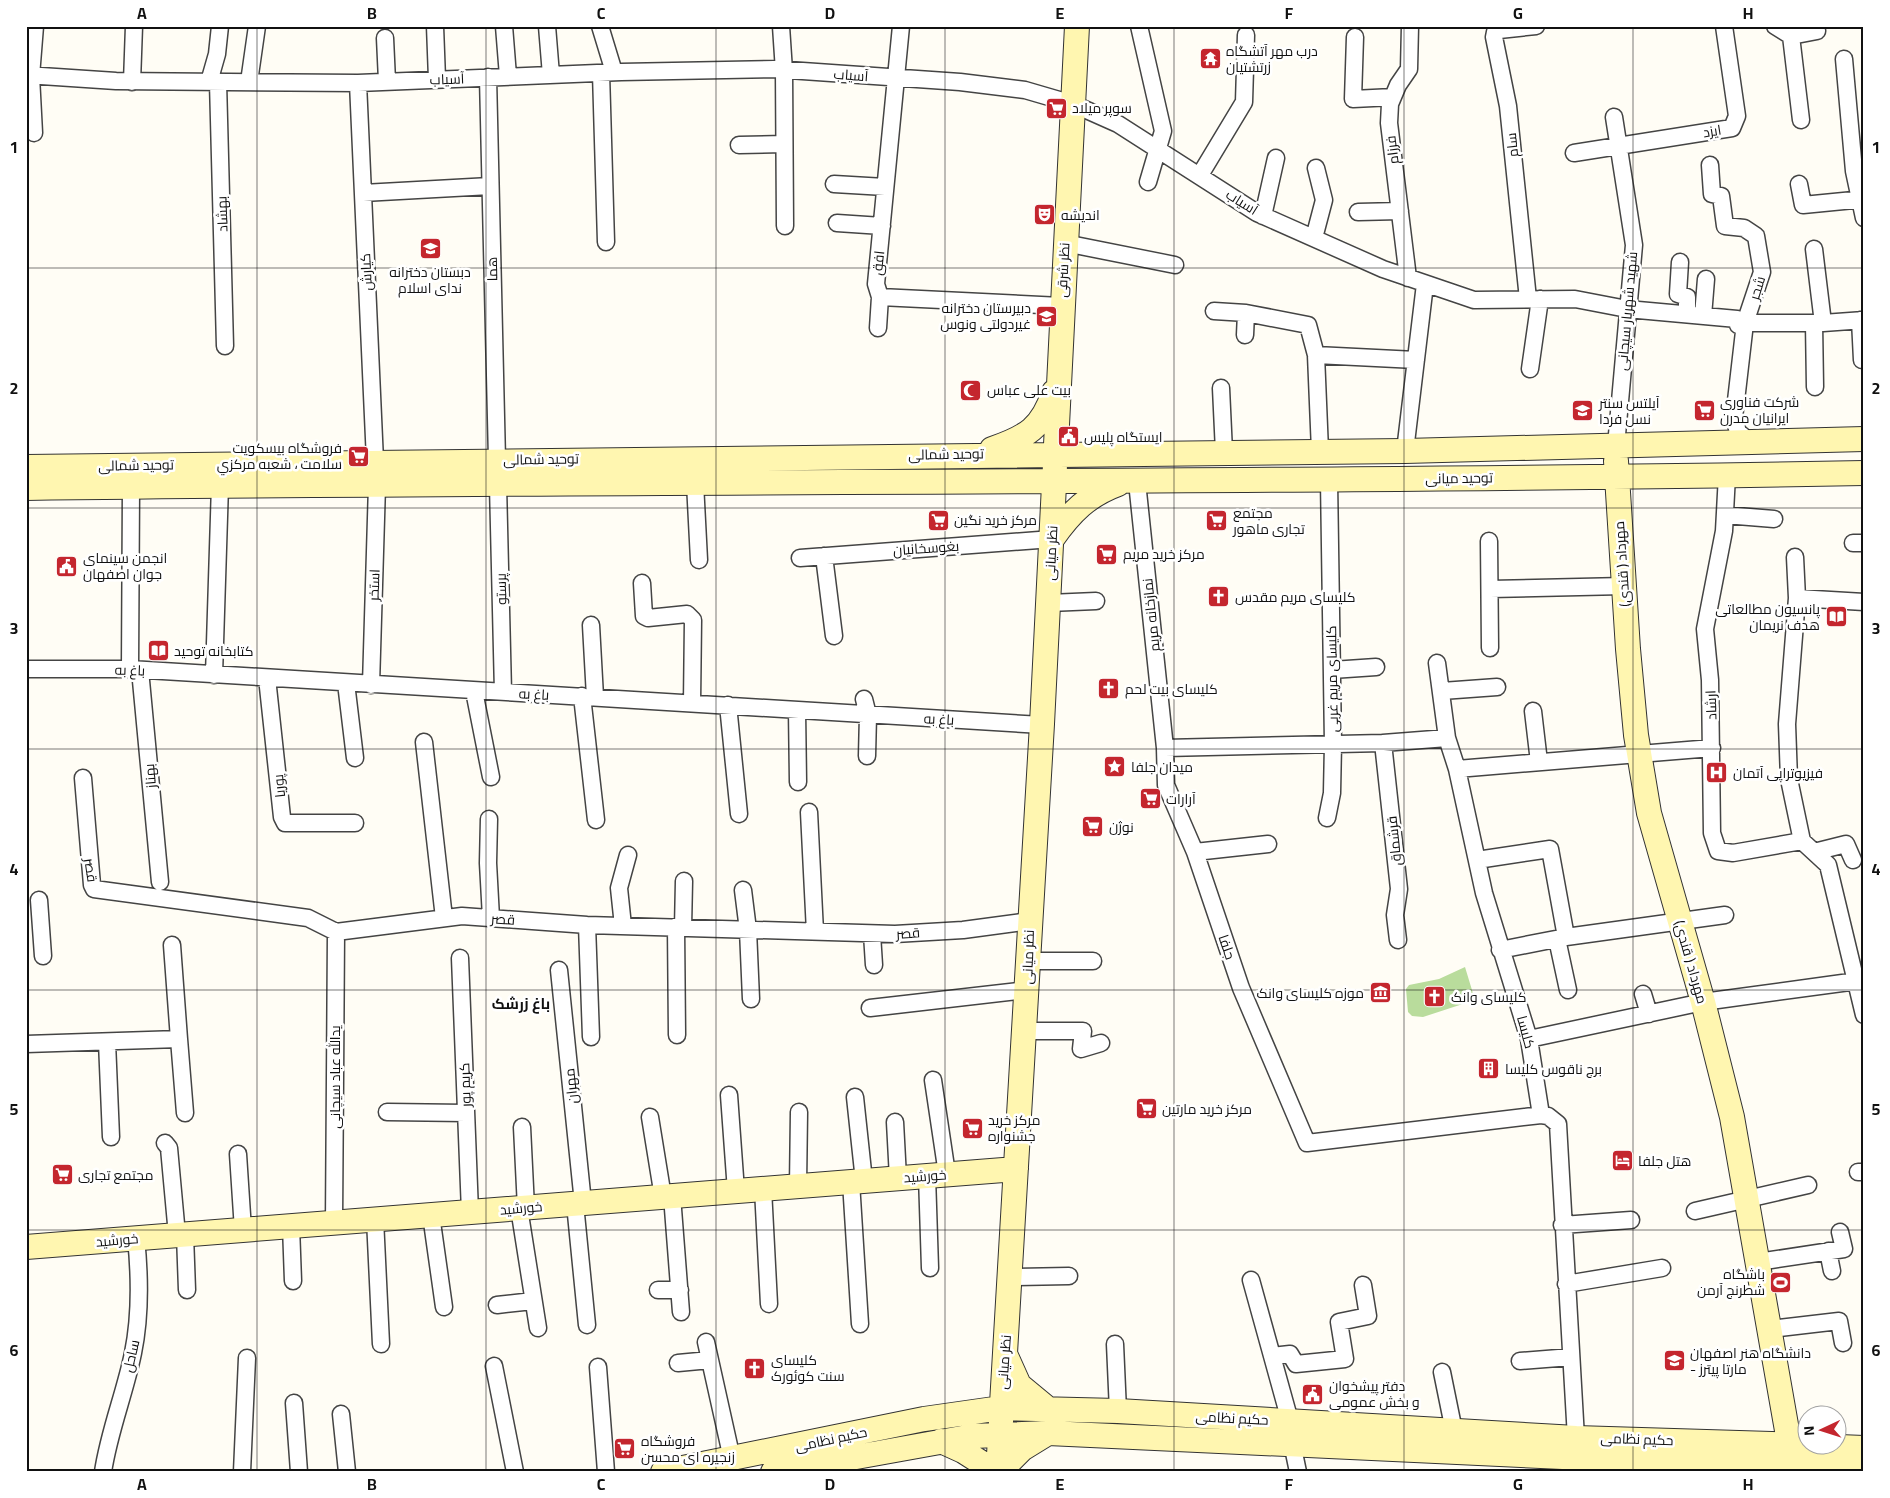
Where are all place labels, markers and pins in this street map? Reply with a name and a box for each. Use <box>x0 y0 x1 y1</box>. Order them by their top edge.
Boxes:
place label: درب مهر آتشگاه زرتشتیان <box>1226 38 1318 80</box>
temple icon: درب مهر آتشگاه زرتشتیان <box>1198 47 1222 71</box>
place label: سوپر میلاد <box>1072 95 1132 121</box>
supermarket icon: سوپر میلاد <box>1044 96 1068 120</box>
place label: اندیشه <box>1061 202 1100 228</box>
theatre icon: اندیشه <box>1033 203 1057 227</box>
school or university icon: دبستان دخترانه ندای اسلام <box>418 237 442 261</box>
place label: دبستان دخترانه ندای اسلام <box>389 259 471 301</box>
place label: دبیرستان دخترانه غیردولتی ونوس <box>940 295 1031 337</box>
school or university icon: دبیرستان دخترانه غیردولتی ونوس <box>1035 304 1059 328</box>
place label: بیت علی عباس <box>987 377 1071 403</box>
mosque icon: بیت علی عباس <box>959 378 983 402</box>
place label: شرکت فناوری ایرانیان مدرن <box>1720 389 1799 431</box>
place label: آیلتس سنتر نسل فردا <box>1598 390 1660 432</box>
supermarket icon: شرکت فناوری ایرانیان مدرن <box>1692 398 1716 422</box>
school or university icon: آیلتس سنتر نسل فردا <box>1571 399 1595 423</box>
place label: ایستگاه پلیس <box>1084 424 1163 450</box>
public building icon: ایستگاه پلیس <box>1056 425 1080 449</box>
place label: فروشگاه بيسكويت سلامت ، شعبه مركزي <box>217 435 342 477</box>
supermarket icon: فروشگاه بيسكويت سلامت ، شعبه مركزي <box>346 444 370 468</box>
place label: مجتمع تجاری ماهور <box>1232 500 1305 542</box>
place label: مرکز خرید نگین <box>954 507 1037 533</box>
supermarket icon: مرکز خرید نگین <box>926 508 950 532</box>
supermarket icon: مجتمع تجاری ماهور <box>1205 509 1229 533</box>
place label: مرکز خرید مریم <box>1123 541 1205 567</box>
supermarket icon: مرکز خرید مریم <box>1095 542 1119 566</box>
place label: انجمن سینمای جوان اصفهان <box>83 545 167 587</box>
public building icon: انجمن سینمای جوان اصفهان <box>55 554 79 578</box>
place label: کلیسای مریم مقدس <box>1235 584 1356 610</box>
church icon: کلیسای مریم مقدس <box>1207 585 1231 609</box>
place label: پانسیون مطالعاتی هدف نریمان <box>1715 596 1820 638</box>
library icon: پانسیون مطالعاتی هدف نریمان <box>1824 605 1848 629</box>
place label: کتابخانه توحید <box>174 638 253 664</box>
library icon: کتابخانه توحید <box>146 639 170 663</box>
place label: کلیسای بیت لحم <box>1125 676 1218 702</box>
church icon: کلیسای بیت لحم <box>1097 677 1121 701</box>
place label: میدان جلفا <box>1131 754 1193 780</box>
place icon: میدان جلفا <box>1103 755 1127 779</box>
place label: فیزیوتراپی آتمان <box>1733 760 1823 786</box>
hospital icon: فیزیوتراپی آتمان <box>1705 761 1729 785</box>
place label: آرارات <box>1166 786 1196 812</box>
supermarket icon: آرارات <box>1138 787 1162 811</box>
place label: نوژن <box>1109 814 1134 840</box>
supermarket icon: نوژن <box>1081 815 1105 839</box>
place label: موزه کلیسای وانک <box>1256 980 1364 1006</box>
museum icon: موزه کلیسای وانک <box>1368 981 1392 1005</box>
place label: کلیسای وانک <box>1451 984 1527 1010</box>
church icon: کلیسای وانک <box>1423 985 1447 1009</box>
place label: برج ناقوس کلیسا <box>1505 1056 1602 1082</box>
building icon: برج ناقوس کلیسا <box>1477 1057 1501 1081</box>
place label: مرکز خرید مارتین <box>1162 1096 1252 1122</box>
supermarket icon: مرکز خرید مارتین <box>1134 1097 1158 1121</box>
place label: مرکز خرید جشنواره <box>988 1107 1040 1149</box>
supermarket icon: مرکز خرید جشنواره <box>960 1116 984 1140</box>
place label: هتل جلفا <box>1638 1148 1691 1174</box>
hotel icon: هتل جلفا <box>1610 1149 1634 1173</box>
place label: مجتمع تجاری <box>78 1162 153 1188</box>
supermarket icon: مجتمع تجاری <box>50 1163 74 1187</box>
place label: باشگاه شطرنج آرمن <box>1697 1261 1765 1303</box>
sports icon: باشگاه شطرنج آرمن <box>1769 1270 1793 1294</box>
place label: دانشگاه هنر اصفهان - مارتا پیترز <box>1690 1340 1811 1382</box>
place label: کلیسای سنت کوئورک <box>771 1347 845 1389</box>
school or university icon: دانشگاه هنر اصفهان - مارتا پیترز <box>1662 1349 1686 1373</box>
church icon: کلیسای سنت کوئورک <box>743 1356 767 1380</box>
place label: دفتر پیشخوان و بخش عمومی <box>1329 1373 1420 1415</box>
public building icon: دفتر پیشخوان و بخش عمومی <box>1301 1382 1325 1406</box>
place label: فروشگاه زنجیره ای محسن <box>641 1428 735 1470</box>
supermarket icon: فروشگاه زنجیره ای محسن <box>613 1437 637 1461</box>

